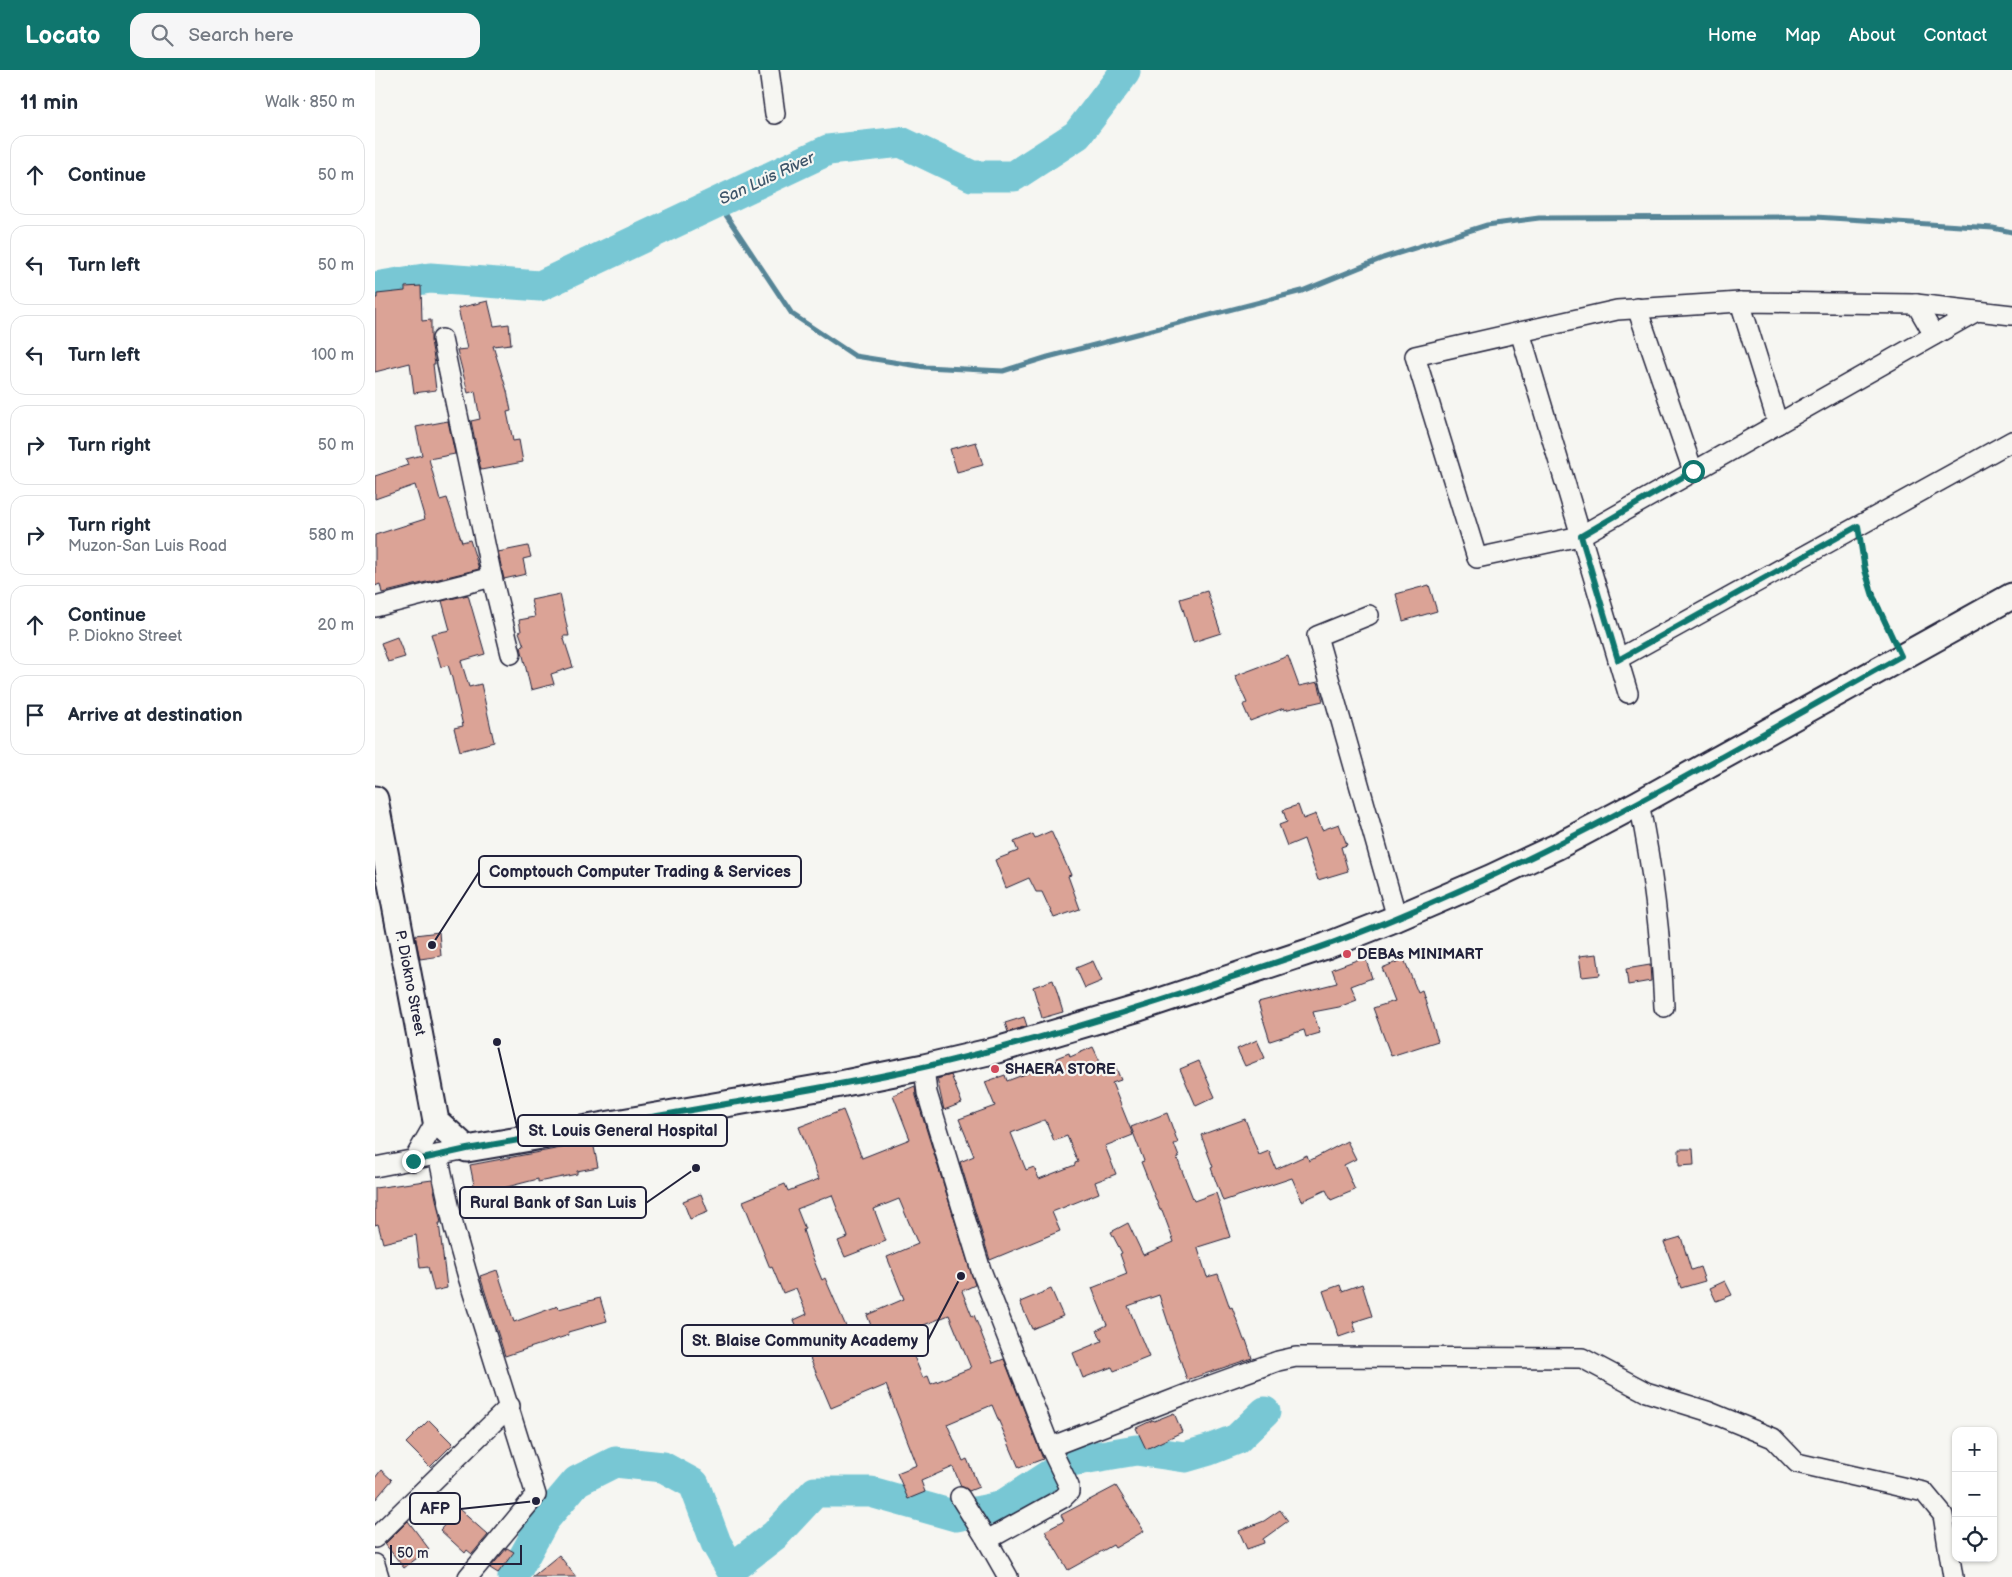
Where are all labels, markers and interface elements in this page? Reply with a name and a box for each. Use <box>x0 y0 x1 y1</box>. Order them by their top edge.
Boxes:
search box <box>130 13 480 58</box>
text: Locato <box>25 21 100 50</box>
icon: search <box>148 21 176 49</box>
text: Search here <box>188 24 294 47</box>
text: Home <box>1708 25 1757 46</box>
text: Map <box>1785 25 1821 46</box>
text: About <box>1849 25 1896 46</box>
text: Contact <box>1924 25 1987 46</box>
text: 11 min <box>20 90 78 115</box>
text: Walk · 850 m <box>265 93 355 112</box>
water label: San Luis River <box>716 148 819 209</box>
icon: ahead <box>21 161 49 189</box>
text: Continue <box>68 164 146 187</box>
text: 50 m <box>318 166 354 185</box>
icon: left <box>21 251 49 279</box>
text: Turn left <box>68 254 140 277</box>
text: 50 m <box>318 256 354 275</box>
icon: left <box>21 341 49 369</box>
text: Turn left <box>68 344 140 367</box>
text: 100 m <box>311 346 354 365</box>
icon: right <box>21 431 49 459</box>
text: Turn right <box>68 434 151 457</box>
text: 50 m <box>318 436 354 455</box>
route start <box>1682 460 1705 483</box>
text: Turn right <box>68 514 151 537</box>
icon: right <box>21 521 49 549</box>
text: 580 m <box>309 526 354 545</box>
text: Muzon-San Luis Road <box>68 537 227 556</box>
text: Continue <box>68 604 146 627</box>
icon: ahead <box>21 611 49 639</box>
text: 20 m <box>318 616 354 635</box>
text: P. Diokno Street <box>68 627 182 646</box>
icon: arrive <box>21 701 49 729</box>
text: Arrive at destination <box>68 704 243 727</box>
callout: Comptouch Computer Trading & Services <box>479 856 801 887</box>
text: Comptouch Computer Trading & Services <box>489 863 791 882</box>
street label: P. Diokno Street <box>390 929 430 1038</box>
place label: DEBAs MINIMART <box>1357 945 1484 964</box>
marker: DEBAs MINIMART <box>1341 948 1353 960</box>
place label: SHAERA STORE <box>1005 1060 1116 1079</box>
marker: SHAERA STORE <box>989 1063 1001 1075</box>
callout: St. Louis General Hospital <box>518 1115 727 1146</box>
text: St. Louis General Hospital <box>529 1122 717 1141</box>
route end <box>402 1150 425 1173</box>
callout: Rural Bank of San Luis <box>460 1187 646 1218</box>
text: Rural Bank of San Luis <box>470 1194 636 1213</box>
callout: St. Blaise Community Academy <box>682 1325 928 1356</box>
text: St. Blaise Community Academy <box>692 1332 919 1351</box>
map controls <box>1952 1427 1997 1562</box>
button: + <box>1952 1427 1997 1472</box>
button: − <box>1952 1472 1997 1517</box>
callout: AFP <box>410 1493 460 1524</box>
text: AFP <box>419 1500 450 1519</box>
button: locate <box>1952 1517 1997 1562</box>
scale bar <box>390 1542 523 1565</box>
text: 50 m <box>397 1545 429 1562</box>

